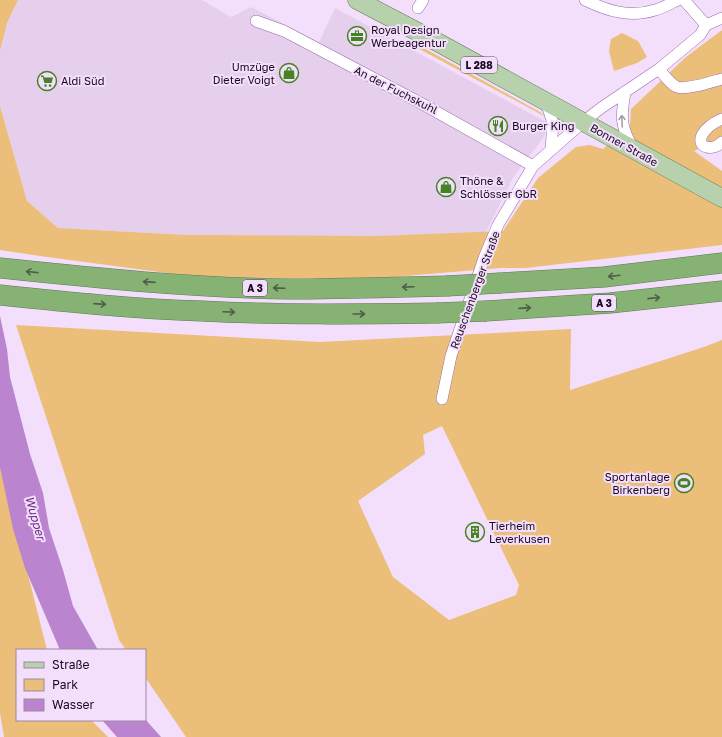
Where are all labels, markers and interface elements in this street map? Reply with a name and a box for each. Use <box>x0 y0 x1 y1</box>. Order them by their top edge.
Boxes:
place label: Royal Design Werbeagentur <box>371 23 447 49</box>
office icon: Royal Design Werbeagentur <box>346 25 368 47</box>
road number: L 288 <box>461 57 497 73</box>
place label: Umzüge Dieter Voigt <box>213 60 275 86</box>
shop icon: Umzüge Dieter Voigt <box>278 62 300 84</box>
street label: An der Fuchskuhl <box>352 63 441 116</box>
supermarket icon: Aldi Süd <box>36 70 58 92</box>
place label: Aldi Süd <box>61 74 104 87</box>
restaurant icon: Burger King <box>487 115 509 137</box>
one-way arrow <box>619 115 626 128</box>
place label: Burger King <box>512 119 574 132</box>
street label: Bonner Straße <box>588 121 660 169</box>
place label: Thöne & Schlösser GbR <box>460 174 537 200</box>
shop icon: Thöne & Schlösser GbR <box>435 176 457 198</box>
street label: Reuschenberger Straße <box>447 229 502 350</box>
one-way arrow <box>26 268 39 275</box>
one-way arrow <box>608 272 621 280</box>
one-way arrow <box>143 279 156 286</box>
road number: A 3 <box>243 280 267 296</box>
one-way arrow <box>402 283 415 291</box>
one-way arrow <box>273 285 286 292</box>
one-way arrow <box>647 294 660 302</box>
road number: A 3 <box>592 295 616 311</box>
one-way arrow <box>93 301 106 308</box>
one-way arrow <box>518 305 531 312</box>
one-way arrow <box>222 308 235 316</box>
one-way arrow <box>352 310 365 318</box>
place label: Sportanlage Birkenberg <box>605 470 670 496</box>
sports icon: Sportanlage Birkenberg <box>673 472 695 494</box>
water label: Wupper <box>22 494 50 544</box>
place label: Tierheim Leverkusen <box>489 519 550 545</box>
building icon: Tierheim Leverkusen <box>464 521 486 543</box>
legend <box>16 649 146 721</box>
text: Straße <box>52 657 90 672</box>
text: Park <box>52 677 78 692</box>
text: Wasser <box>52 697 95 712</box>

